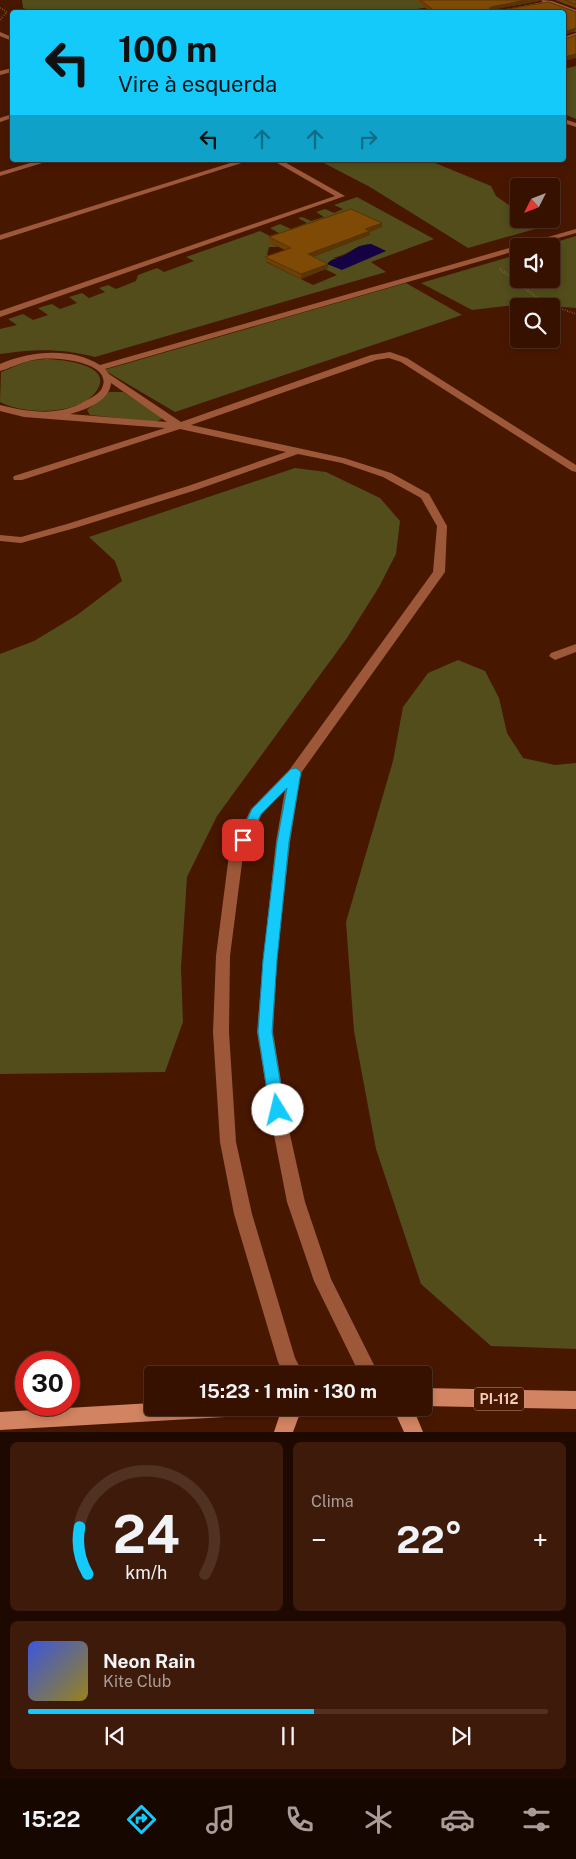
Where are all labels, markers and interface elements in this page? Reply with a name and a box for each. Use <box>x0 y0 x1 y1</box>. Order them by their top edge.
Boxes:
text: 100 m <box>118 29 217 70</box>
icon: left <box>35 30 100 95</box>
text: Vire à esquerda <box>118 71 277 97</box>
icon: left <box>195 125 223 153</box>
icon: ahead <box>248 125 276 153</box>
icon: ahead <box>301 125 329 153</box>
icon: right <box>354 125 382 153</box>
north arrow <box>510 178 560 228</box>
map controls <box>510 178 560 348</box>
button: sound <box>510 238 560 288</box>
button: search <box>510 298 560 348</box>
pin <box>222 819 264 861</box>
icon: arrive <box>229 826 257 854</box>
position arrow <box>251 1083 303 1135</box>
speed limit sign: 30 <box>15 1351 80 1416</box>
text: 15:23 · 1 min · 130 m <box>199 1380 377 1402</box>
road number: PI-112 <box>474 1388 524 1410</box>
text: Clima <box>311 1492 354 1511</box>
text: 24 <box>113 1504 180 1565</box>
text: 22° <box>396 1517 463 1562</box>
text: − <box>311 1523 327 1556</box>
text: + <box>532 1523 548 1556</box>
text: km/h <box>125 1562 168 1583</box>
text: Neon Rain <box>103 1650 195 1672</box>
text: Kite Club <box>103 1672 171 1691</box>
icon: previous <box>101 1722 129 1750</box>
icon: pause <box>274 1722 302 1750</box>
icon: next <box>447 1722 475 1750</box>
icon: directions <box>124 1802 159 1837</box>
icon: music <box>203 1802 238 1837</box>
icon: phone <box>282 1802 317 1837</box>
icon: climate <box>361 1802 396 1837</box>
icon: car <box>440 1802 475 1837</box>
icon: filters <box>519 1802 554 1837</box>
text: 15:22 <box>22 1806 81 1832</box>

